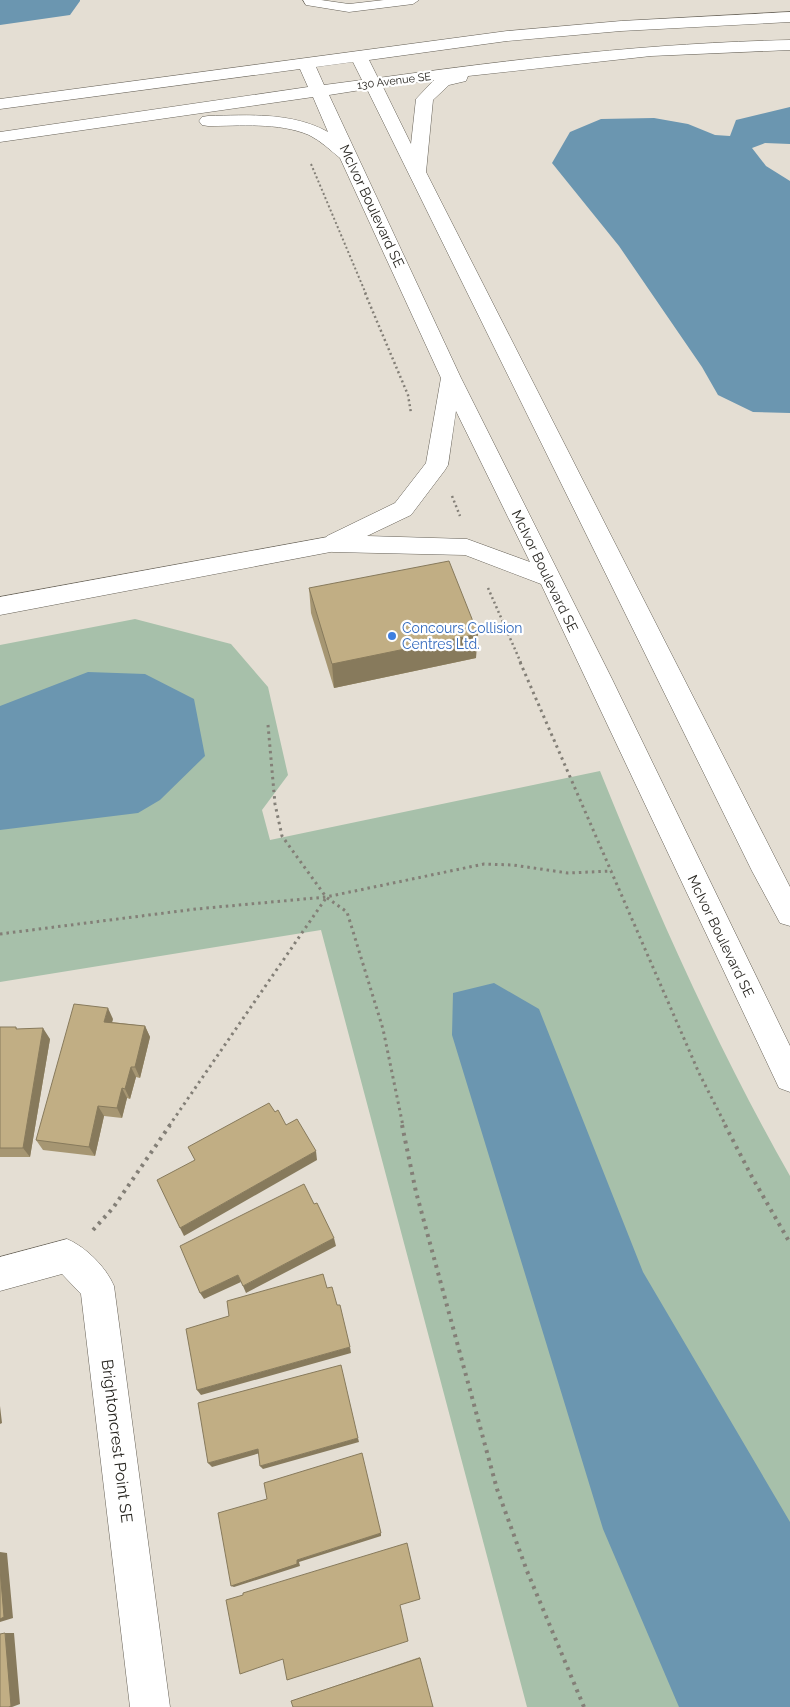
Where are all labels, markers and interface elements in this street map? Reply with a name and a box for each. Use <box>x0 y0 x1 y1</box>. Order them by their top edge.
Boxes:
street label: 130 Avenue SE <box>356 70 432 92</box>
street label: McIvor Boulevard SE <box>336 142 408 270</box>
street label: McIvor Boulevard SE <box>508 507 582 635</box>
place label: Concours Collision Centres Ltd. <box>402 620 523 652</box>
marker: Concours Collision Centres Ltd. <box>386 630 398 642</box>
street label: McIvor Boulevard SE <box>684 872 758 1000</box>
street label: Brightoncrest Point SE <box>98 1358 136 1524</box>

